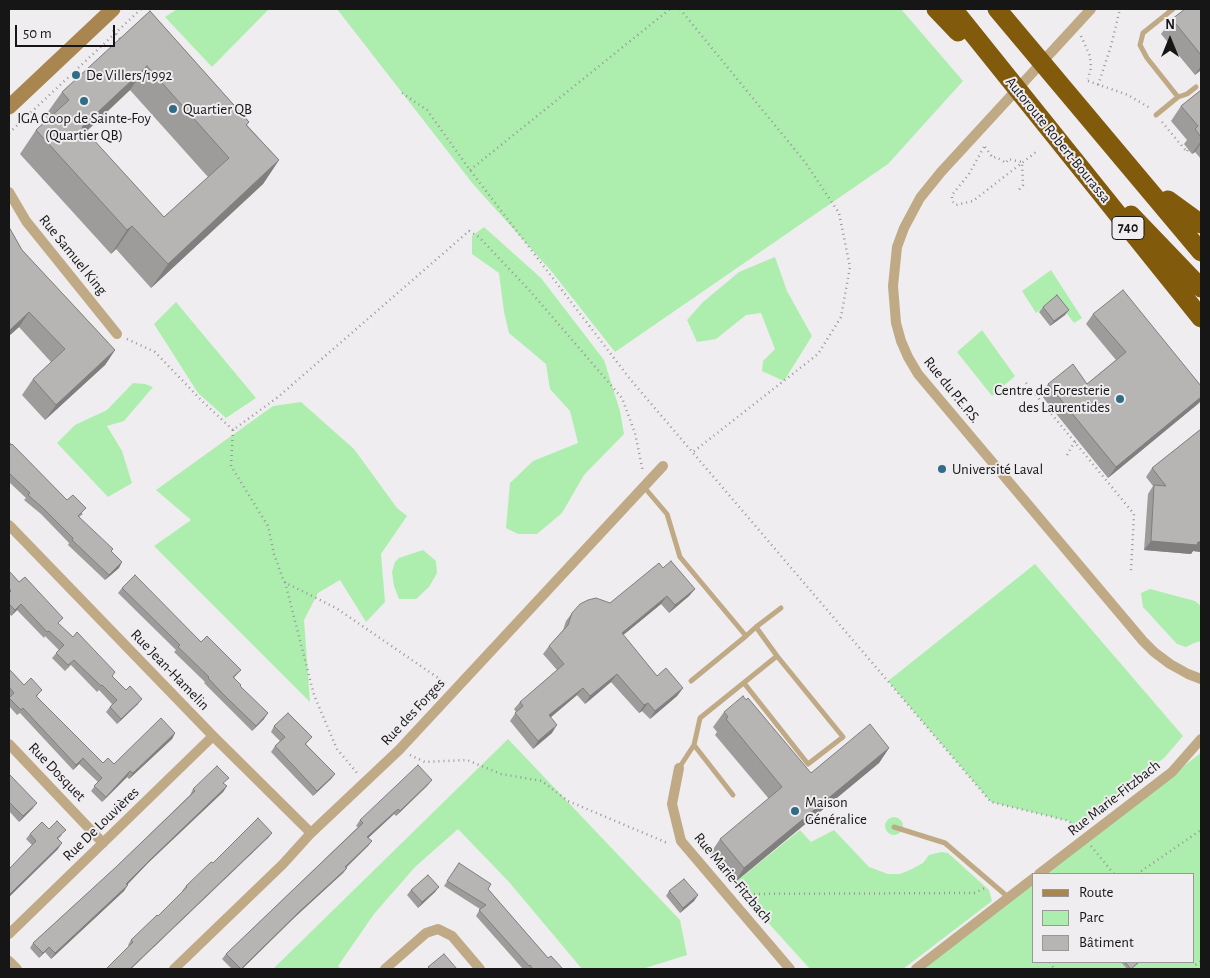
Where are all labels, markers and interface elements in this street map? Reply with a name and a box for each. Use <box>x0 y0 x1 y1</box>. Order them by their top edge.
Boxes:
scale bar <box>18 15 118 47</box>
north arrow <box>1145 15 1195 65</box>
text: N <box>1165 18 1175 32</box>
text: 50 m <box>23 26 52 41</box>
place label: De Villers/1992 <box>86 66 172 84</box>
marker: De Villers/1992 <box>70 69 82 81</box>
street label: Autoroute Robert-Bourassa <box>1001 73 1115 207</box>
marker: IGA Coop de Sainte-Foy (Quartier QB) <box>78 95 90 107</box>
place label: Quartier QB <box>183 100 252 118</box>
marker: Quartier QB <box>167 103 179 115</box>
place label: IGA Coop de Sainte-Foy (Quartier QB) <box>17 109 151 144</box>
street label: Rue Samuel King <box>35 211 111 299</box>
road number: 740 <box>1112 217 1144 240</box>
street label: Rue du P.E.P.S. <box>920 353 984 427</box>
place label: Centre de Foresterie des Laurentides <box>994 381 1110 416</box>
marker: Centre de Foresterie des Laurentides <box>1114 393 1126 405</box>
place label: Université Laval <box>952 460 1043 478</box>
marker: Université Laval <box>936 463 948 475</box>
street label: Rue Jean-Hamelin <box>127 626 213 714</box>
street label: Rue des Forges <box>377 675 449 749</box>
street label: Rue Dosquet <box>25 739 89 805</box>
street label: Rue Marie-Fitzbach <box>1064 756 1164 840</box>
street label: Rue De Louvières <box>59 783 143 865</box>
place label: Maison Généralice <box>805 793 867 828</box>
marker: Maison Généralice <box>789 805 801 817</box>
street label: Rue Marie-Fitzbach <box>690 829 776 927</box>
legend <box>1032 873 1195 963</box>
text: Route <box>1079 885 1113 900</box>
text: Parc <box>1079 910 1104 925</box>
text: Bâtiment <box>1079 935 1134 950</box>

